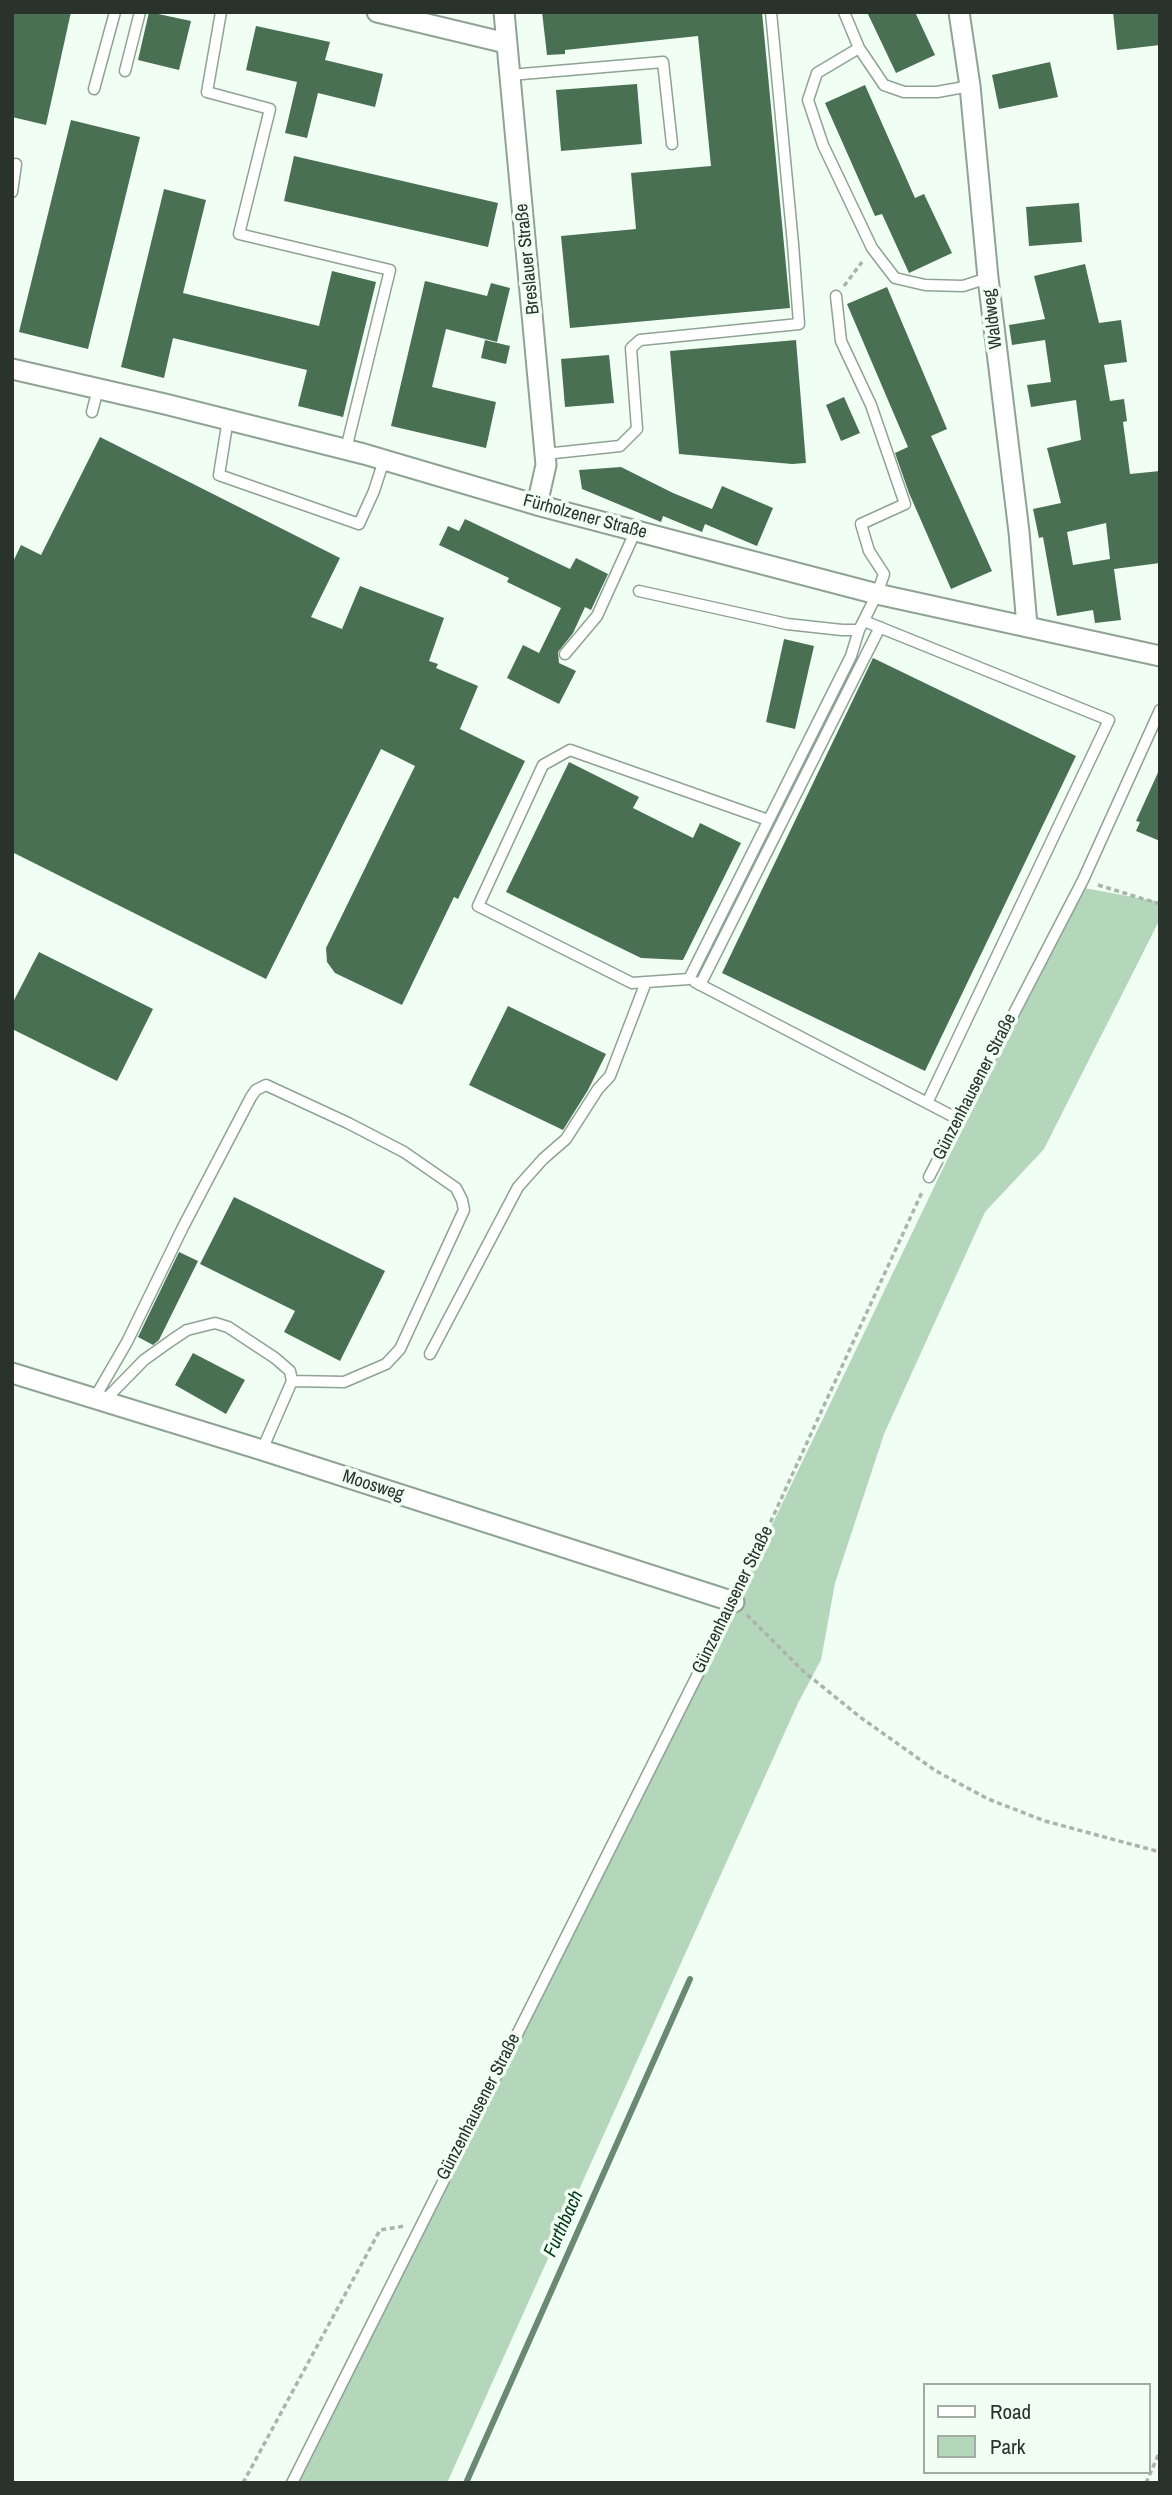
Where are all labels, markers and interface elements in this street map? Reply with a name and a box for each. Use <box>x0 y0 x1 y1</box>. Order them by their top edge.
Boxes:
street label: Breslauer Straße <box>511 202 545 316</box>
street label: Waldweg <box>979 288 1007 350</box>
street label: Fürholzener Straße <box>521 490 649 544</box>
street label: Günzenhausener Straße <box>929 1010 1021 1164</box>
street label: Moosweg <box>340 1466 406 1506</box>
street label: Günzenhausener Straße <box>688 1523 778 1677</box>
street label: Günzenhausener Straße <box>433 2030 525 2184</box>
water label: Furthbach <box>539 2187 589 2261</box>
legend <box>923 2383 1151 2474</box>
text: Road <box>990 2397 1031 2426</box>
text: Park <box>990 2432 1025 2461</box>

